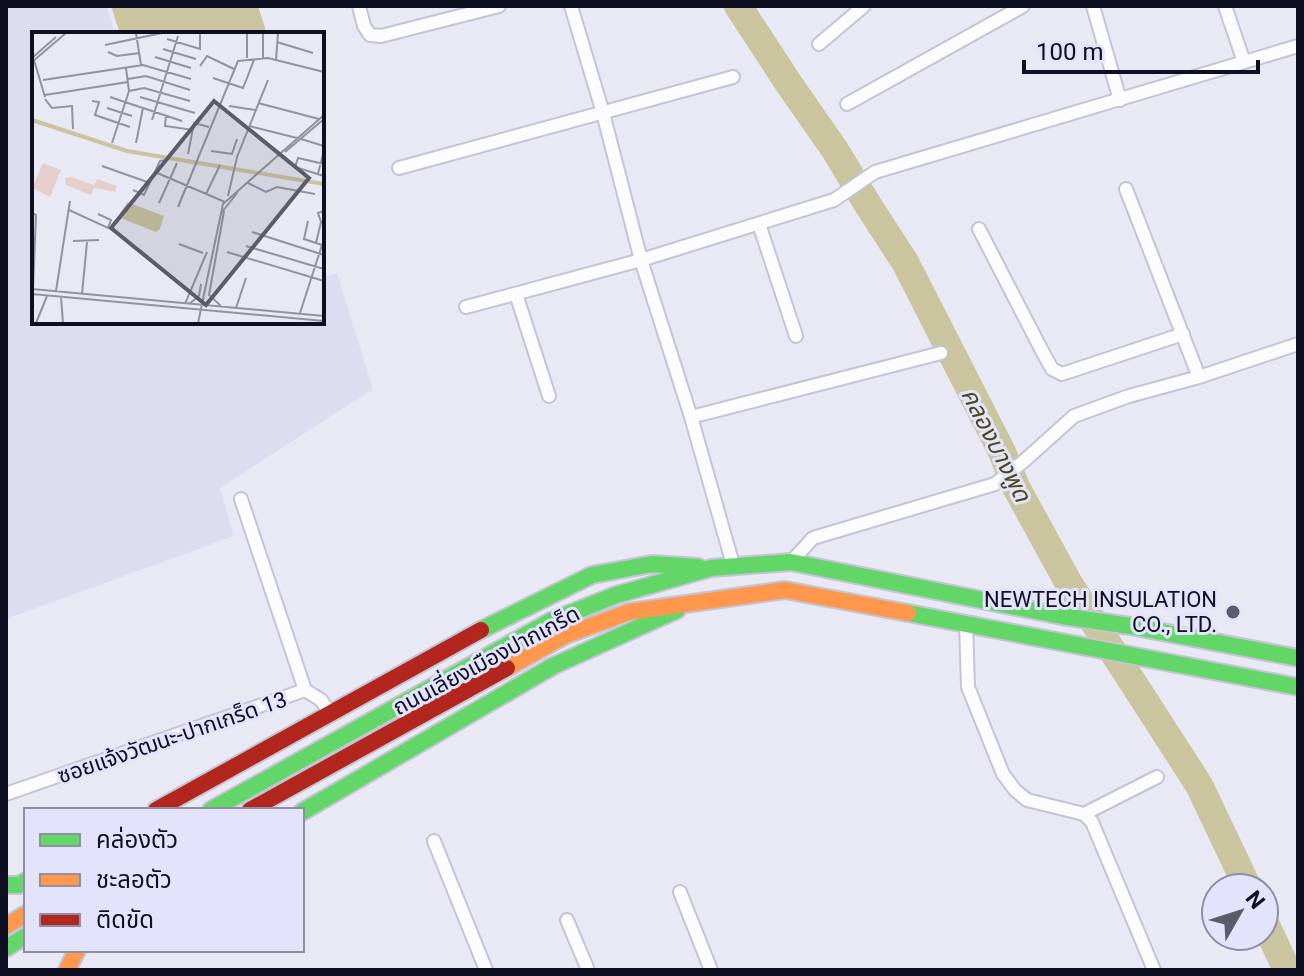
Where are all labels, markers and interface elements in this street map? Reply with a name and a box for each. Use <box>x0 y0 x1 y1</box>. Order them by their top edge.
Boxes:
scale bar <box>1024 24 1258 74</box>
inset map <box>32 32 324 324</box>
text: 100 m <box>1036 38 1103 66</box>
water label: คลองบางพูด <box>955 384 1037 508</box>
place label: NEWTECH INSULATION CO., LTD. <box>984 587 1217 637</box>
street label: ถนนเลี่ยงเมืองปากเกร็ด <box>387 598 584 720</box>
marker: NEWTECH INSULATION CO., LTD. <box>1224 603 1242 621</box>
street label: ซอยแจ้งวัฒนะ-ปากเกร็ด 13 <box>54 686 290 788</box>
legend <box>24 808 304 952</box>
text: คล่องตัว <box>96 826 178 854</box>
text: ชะลอตัว <box>96 866 172 894</box>
north arrow <box>1200 872 1280 952</box>
text: N <box>1241 886 1270 914</box>
text: ติดขัด <box>96 906 154 934</box>

